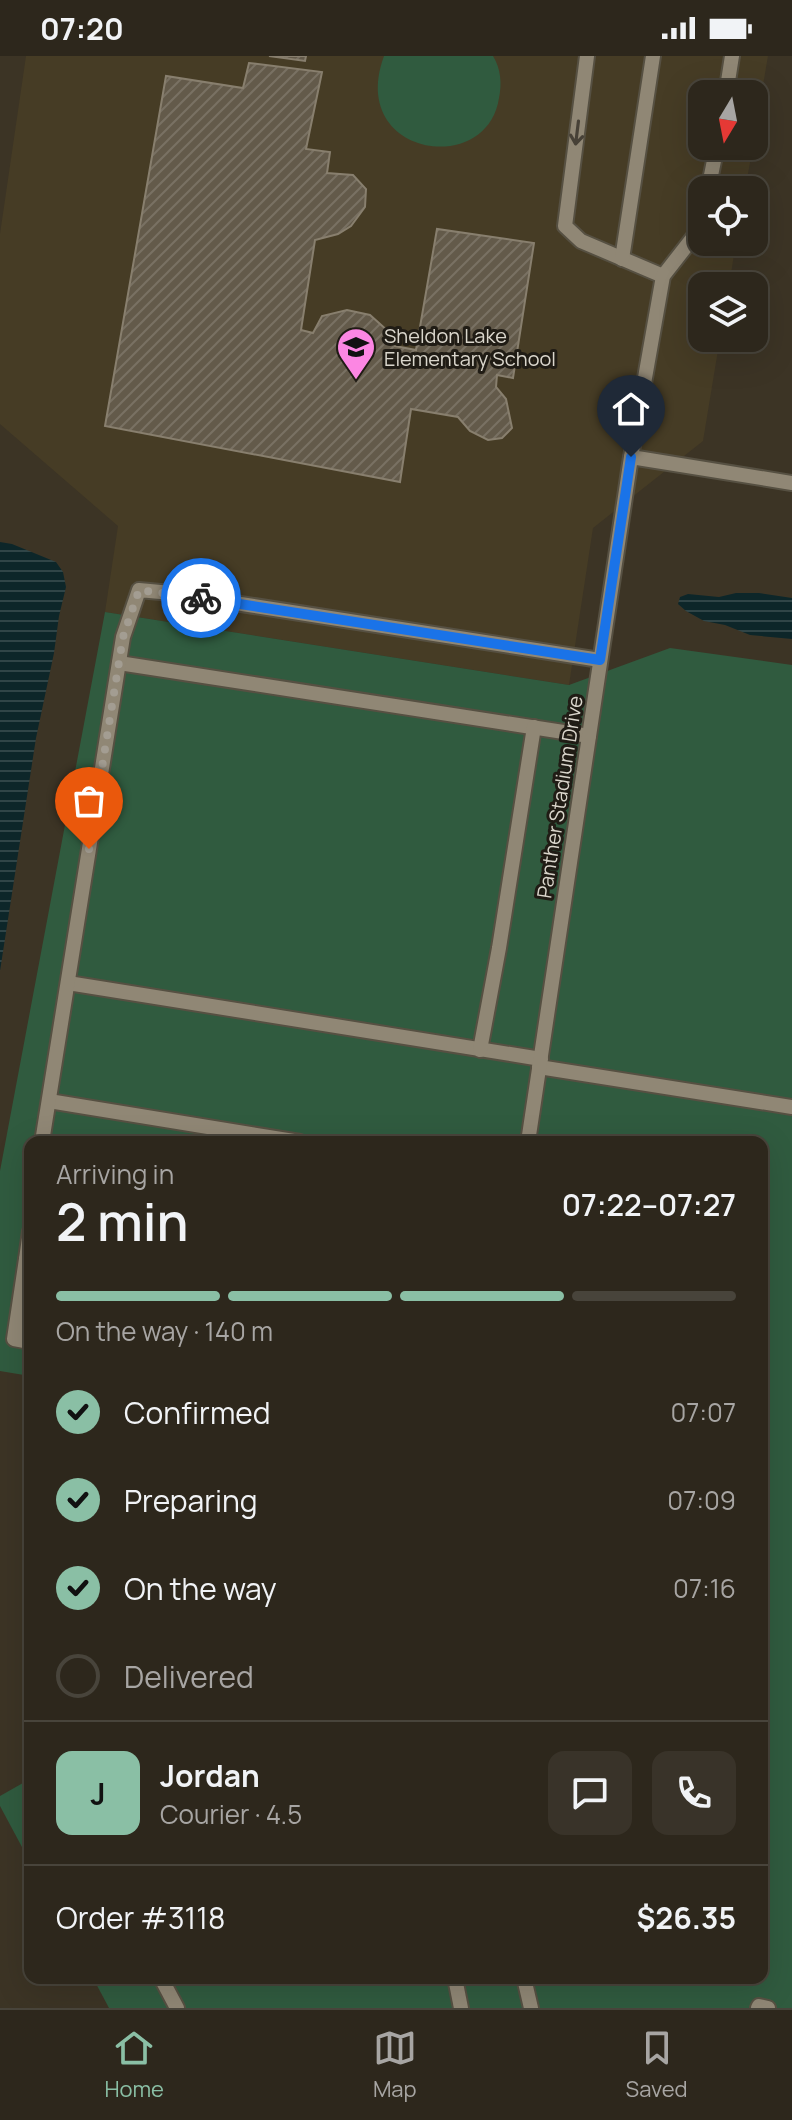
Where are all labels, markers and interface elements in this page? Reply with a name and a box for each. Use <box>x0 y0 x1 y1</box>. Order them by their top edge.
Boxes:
text: 07:20 <box>40 8 124 49</box>
north arrow <box>688 80 768 160</box>
map controls <box>688 80 768 352</box>
one-way arrow <box>569 120 584 145</box>
button: locate <box>688 176 768 256</box>
button: layers <box>688 272 768 352</box>
place label: Sheldon Lake Elementary School <box>384 322 556 372</box>
school or university icon: Sheldon Lake Elementary School <box>335 326 377 381</box>
pin <box>597 375 665 457</box>
icon: home <box>609 387 653 431</box>
courier <box>161 558 241 638</box>
icon: bike <box>179 576 223 620</box>
street label: Panther Stadium Drive <box>530 694 589 900</box>
pin <box>55 767 123 849</box>
icon: bag <box>67 779 111 823</box>
text: Arriving in <box>56 1156 174 1192</box>
text: 07:22–07:27 <box>562 1184 736 1225</box>
text: 2 min <box>56 1186 189 1257</box>
text: On the way · 140 m <box>56 1313 273 1349</box>
icon: check <box>56 1390 100 1434</box>
text: Confirmed <box>124 1392 271 1433</box>
text: 07:07 <box>670 1394 736 1430</box>
icon: check <box>56 1478 100 1522</box>
text: Preparing <box>124 1480 258 1521</box>
text: 07:09 <box>667 1482 736 1518</box>
icon: check <box>56 1566 100 1610</box>
text: On the way <box>124 1568 277 1609</box>
text: 07:16 <box>673 1570 736 1606</box>
text: Delivered <box>124 1656 254 1697</box>
button: chat <box>548 1751 632 1835</box>
button: phone <box>652 1751 736 1835</box>
text: Jordan <box>160 1755 260 1796</box>
text: J <box>90 1773 106 1814</box>
text: Courier · 4.5 <box>160 1796 302 1832</box>
text: Order #3118 <box>56 1897 225 1938</box>
text: $26.35 <box>637 1897 736 1938</box>
tab: Home <box>104 2026 164 2104</box>
tab: Map <box>373 2026 417 2104</box>
tab: Saved <box>626 2026 688 2104</box>

